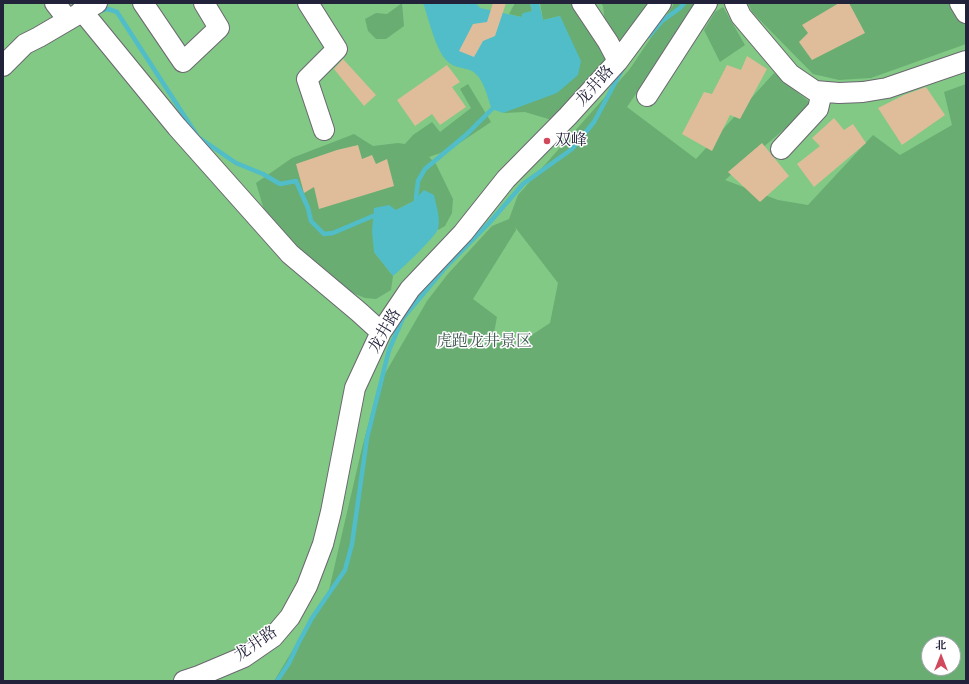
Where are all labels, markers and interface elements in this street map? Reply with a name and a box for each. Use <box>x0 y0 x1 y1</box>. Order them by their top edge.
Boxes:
street label: 龙井路 <box>572 62 618 110</box>
place label: 双峰 <box>555 131 587 151</box>
marker: 双峰 <box>542 136 552 146</box>
street label: 龙井路 <box>365 305 405 357</box>
park label: 虎跑龙井景区 <box>436 332 532 352</box>
street label: 龙井路 <box>231 622 281 666</box>
north arrow <box>921 636 961 676</box>
text: 北 <box>936 638 947 652</box>

